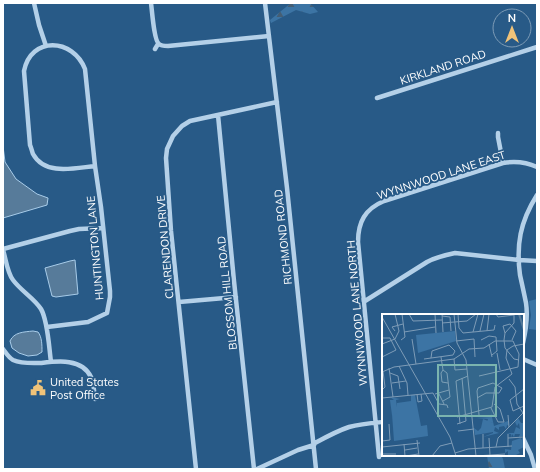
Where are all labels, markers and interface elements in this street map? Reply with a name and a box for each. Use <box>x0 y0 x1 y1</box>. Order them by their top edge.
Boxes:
north arrow <box>492 8 532 48</box>
text: N <box>508 11 516 25</box>
street label: KIRKLAND ROAD <box>398 46 488 88</box>
street label: WYNNWOOD LANE EAST <box>375 147 508 202</box>
street label: RICHMOND ROAD <box>271 189 295 285</box>
street label: CLARENDON DRIVE <box>153 194 177 300</box>
street label: HUNTINGTON LANE <box>83 195 107 301</box>
street label: BLOSSOM HILL ROAD <box>214 235 240 351</box>
street label: WYNNWOOD LANE NORTH <box>344 240 370 386</box>
inset map <box>382 314 524 456</box>
place label: United States Post Office <box>50 375 119 402</box>
public building icon: United States Post Office <box>29 379 47 397</box>

